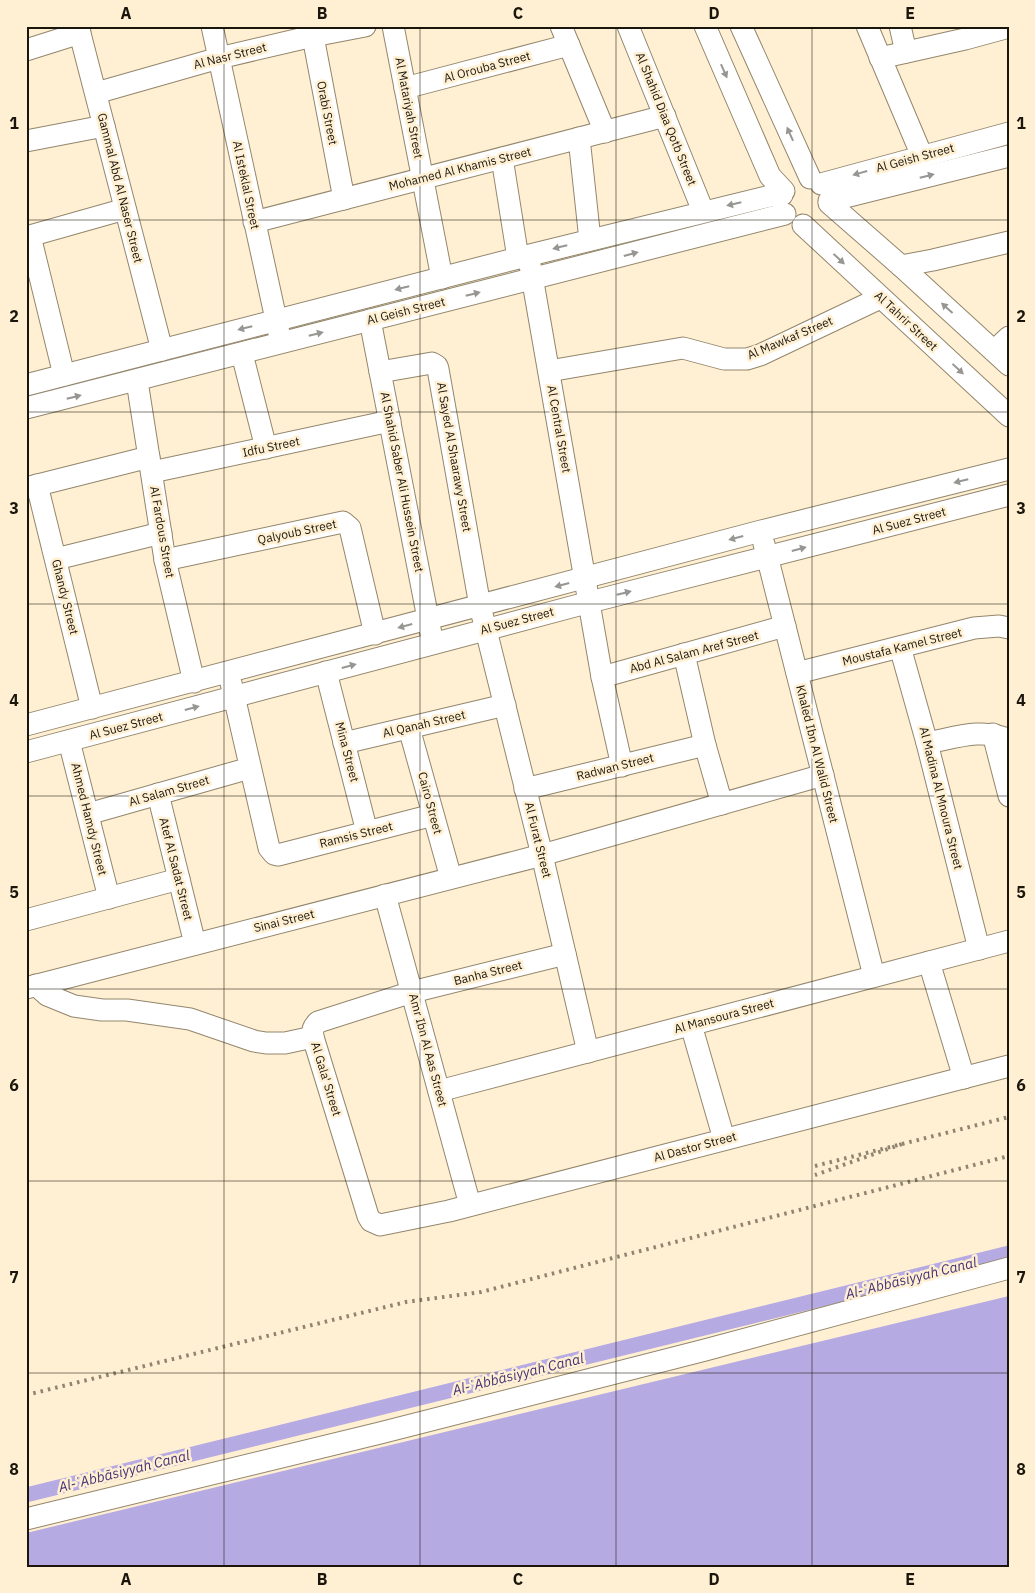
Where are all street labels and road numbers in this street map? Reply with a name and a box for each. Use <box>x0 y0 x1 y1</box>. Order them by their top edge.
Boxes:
street label: Al Nasr Street <box>192 39 268 72</box>
street label: Al Orouba Street <box>442 48 532 85</box>
street label: Al Shahid Diaa Qotb Street <box>633 50 700 188</box>
street label: Al Matariyah Street <box>392 56 427 160</box>
street label: Orabi Street <box>314 80 341 146</box>
street label: Gammal Abd Al Naser Street <box>95 111 146 264</box>
street label: Al Isteklal Street <box>230 139 263 231</box>
street label: Al Geish Street <box>874 140 956 175</box>
street label: Mohamed Al Khamis Street <box>387 144 533 193</box>
street label: Al Tahrir Street <box>872 288 941 354</box>
street label: Al Geish Street <box>365 294 447 327</box>
street label: Al Mawkaf Street <box>745 313 835 362</box>
street label: Al Sayed Al Shaarawy Street <box>434 381 475 533</box>
street label: Al Central Street <box>544 384 575 474</box>
street label: Al Shahid Saber Ali Hussein Street <box>378 390 427 573</box>
street label: Idfu Street <box>241 433 301 460</box>
street label: Al Fardous Street <box>147 485 178 579</box>
street label: Al Suez Street <box>871 504 947 538</box>
street label: Qalyoub Street <box>256 516 338 547</box>
street label: Ghandy Street <box>49 558 82 636</box>
street label: Al Suez Street <box>479 604 555 638</box>
street label: Moustafa Kamel Street <box>841 624 963 669</box>
street label: Abd Al Salam Aref Street <box>628 627 760 676</box>
street label: Khaled Ibn Al Walid Street <box>793 683 842 824</box>
street label: Al Qanah Street <box>381 707 467 740</box>
street label: Al Suez Street <box>88 709 164 743</box>
street label: Mina Street <box>332 720 363 784</box>
street label: Al Madina Al Mnoura Street <box>917 725 966 871</box>
street label: Radwan Street <box>575 750 655 783</box>
street label: Ahmed Hamdy Street <box>68 761 111 877</box>
street label: Cairo Street <box>415 770 446 836</box>
street label: Al Salam Street <box>127 772 211 809</box>
street label: Al Furat Street <box>522 800 555 879</box>
street label: Atef Al Sadat Street <box>156 816 197 922</box>
street label: Ramsis Street <box>318 818 394 851</box>
street label: Sinai Street <box>252 906 316 935</box>
street label: Banha Street <box>452 957 524 988</box>
street label: Amr Ibn Al Aas Street <box>406 992 451 1108</box>
street label: Al Mansoura Street <box>672 995 775 1036</box>
street label: Al Gala' Street <box>308 1040 345 1118</box>
street label: Al Dastor Street <box>652 1128 738 1165</box>

